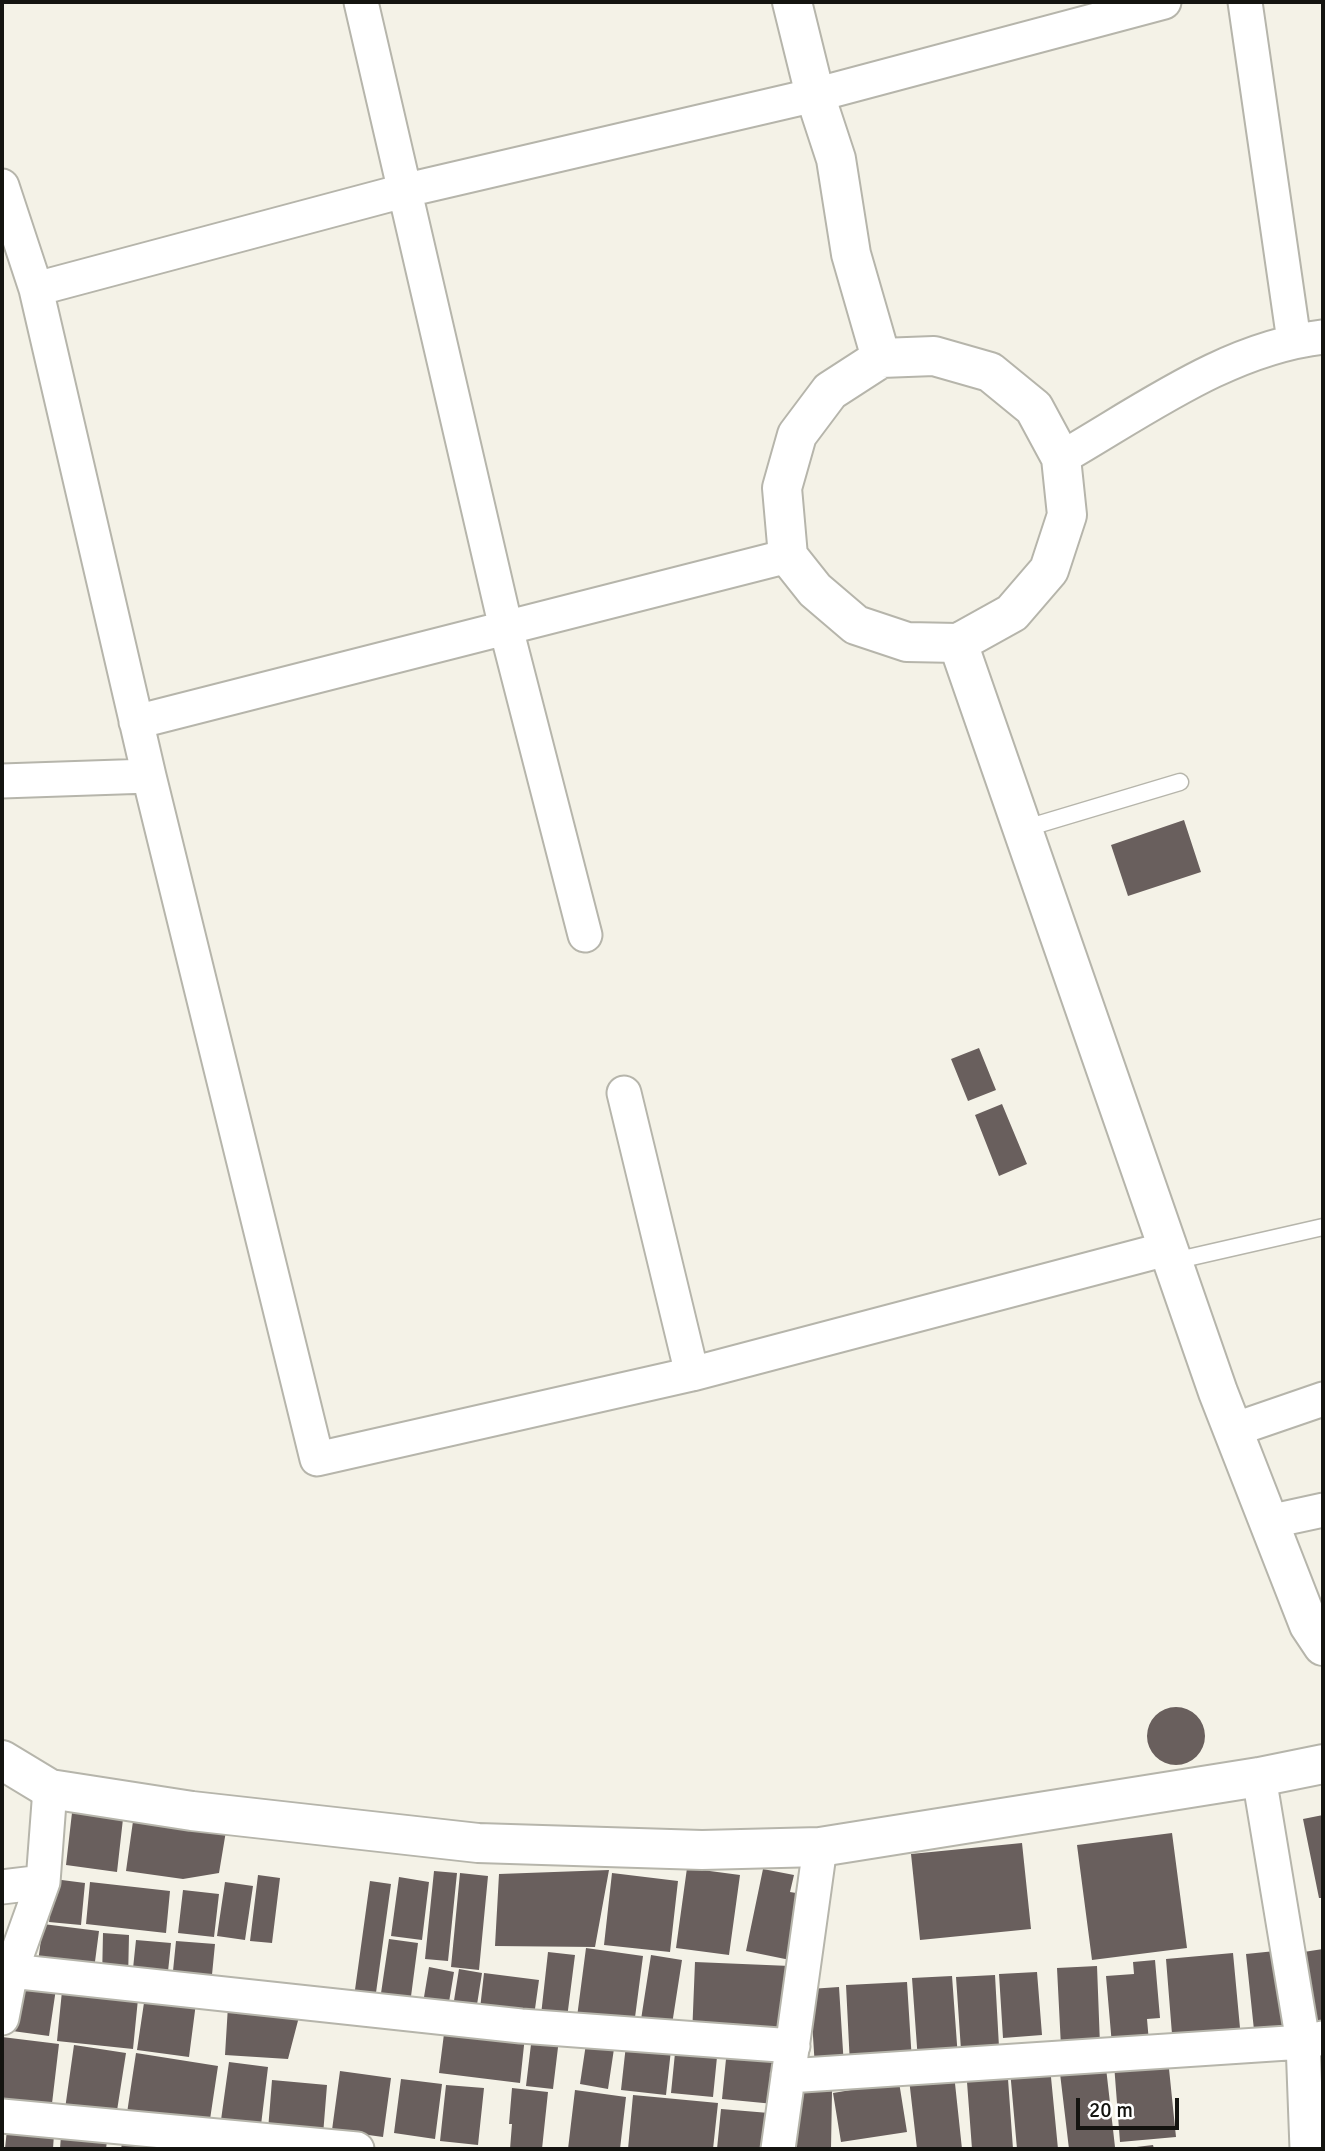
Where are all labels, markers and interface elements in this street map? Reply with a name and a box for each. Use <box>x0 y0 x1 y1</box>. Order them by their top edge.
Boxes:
scale bar <box>1080 2084 1183 2128</box>
text: 20 m <box>1089 2097 1133 2123</box>

